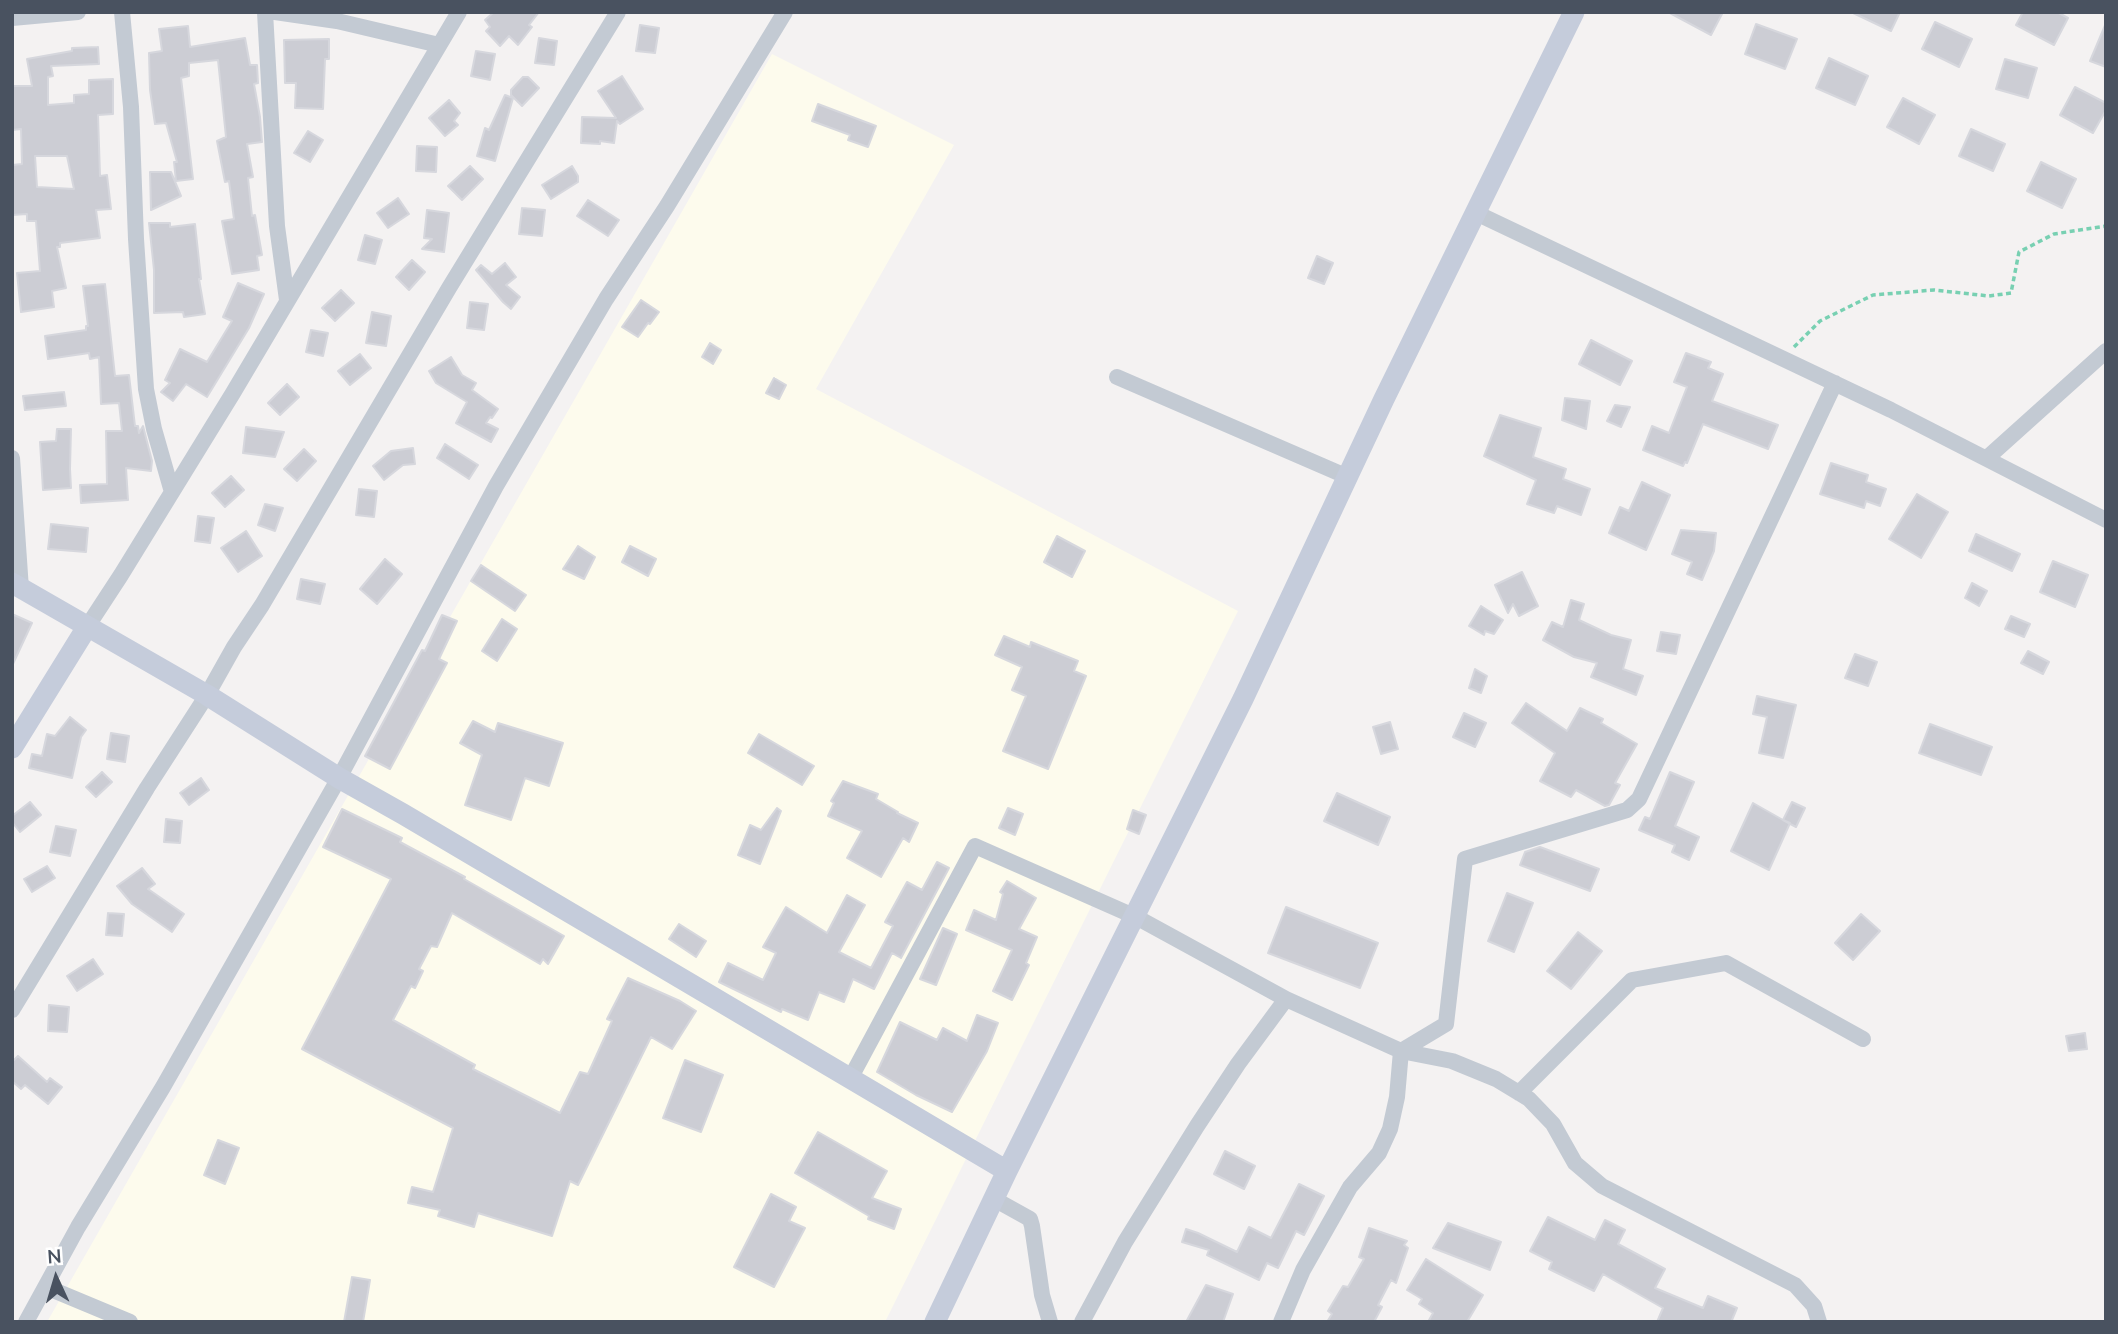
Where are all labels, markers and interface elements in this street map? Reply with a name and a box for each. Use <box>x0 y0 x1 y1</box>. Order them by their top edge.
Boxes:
north arrow <box>21 1243 91 1313</box>
text: N <box>47 1244 63 1271</box>

